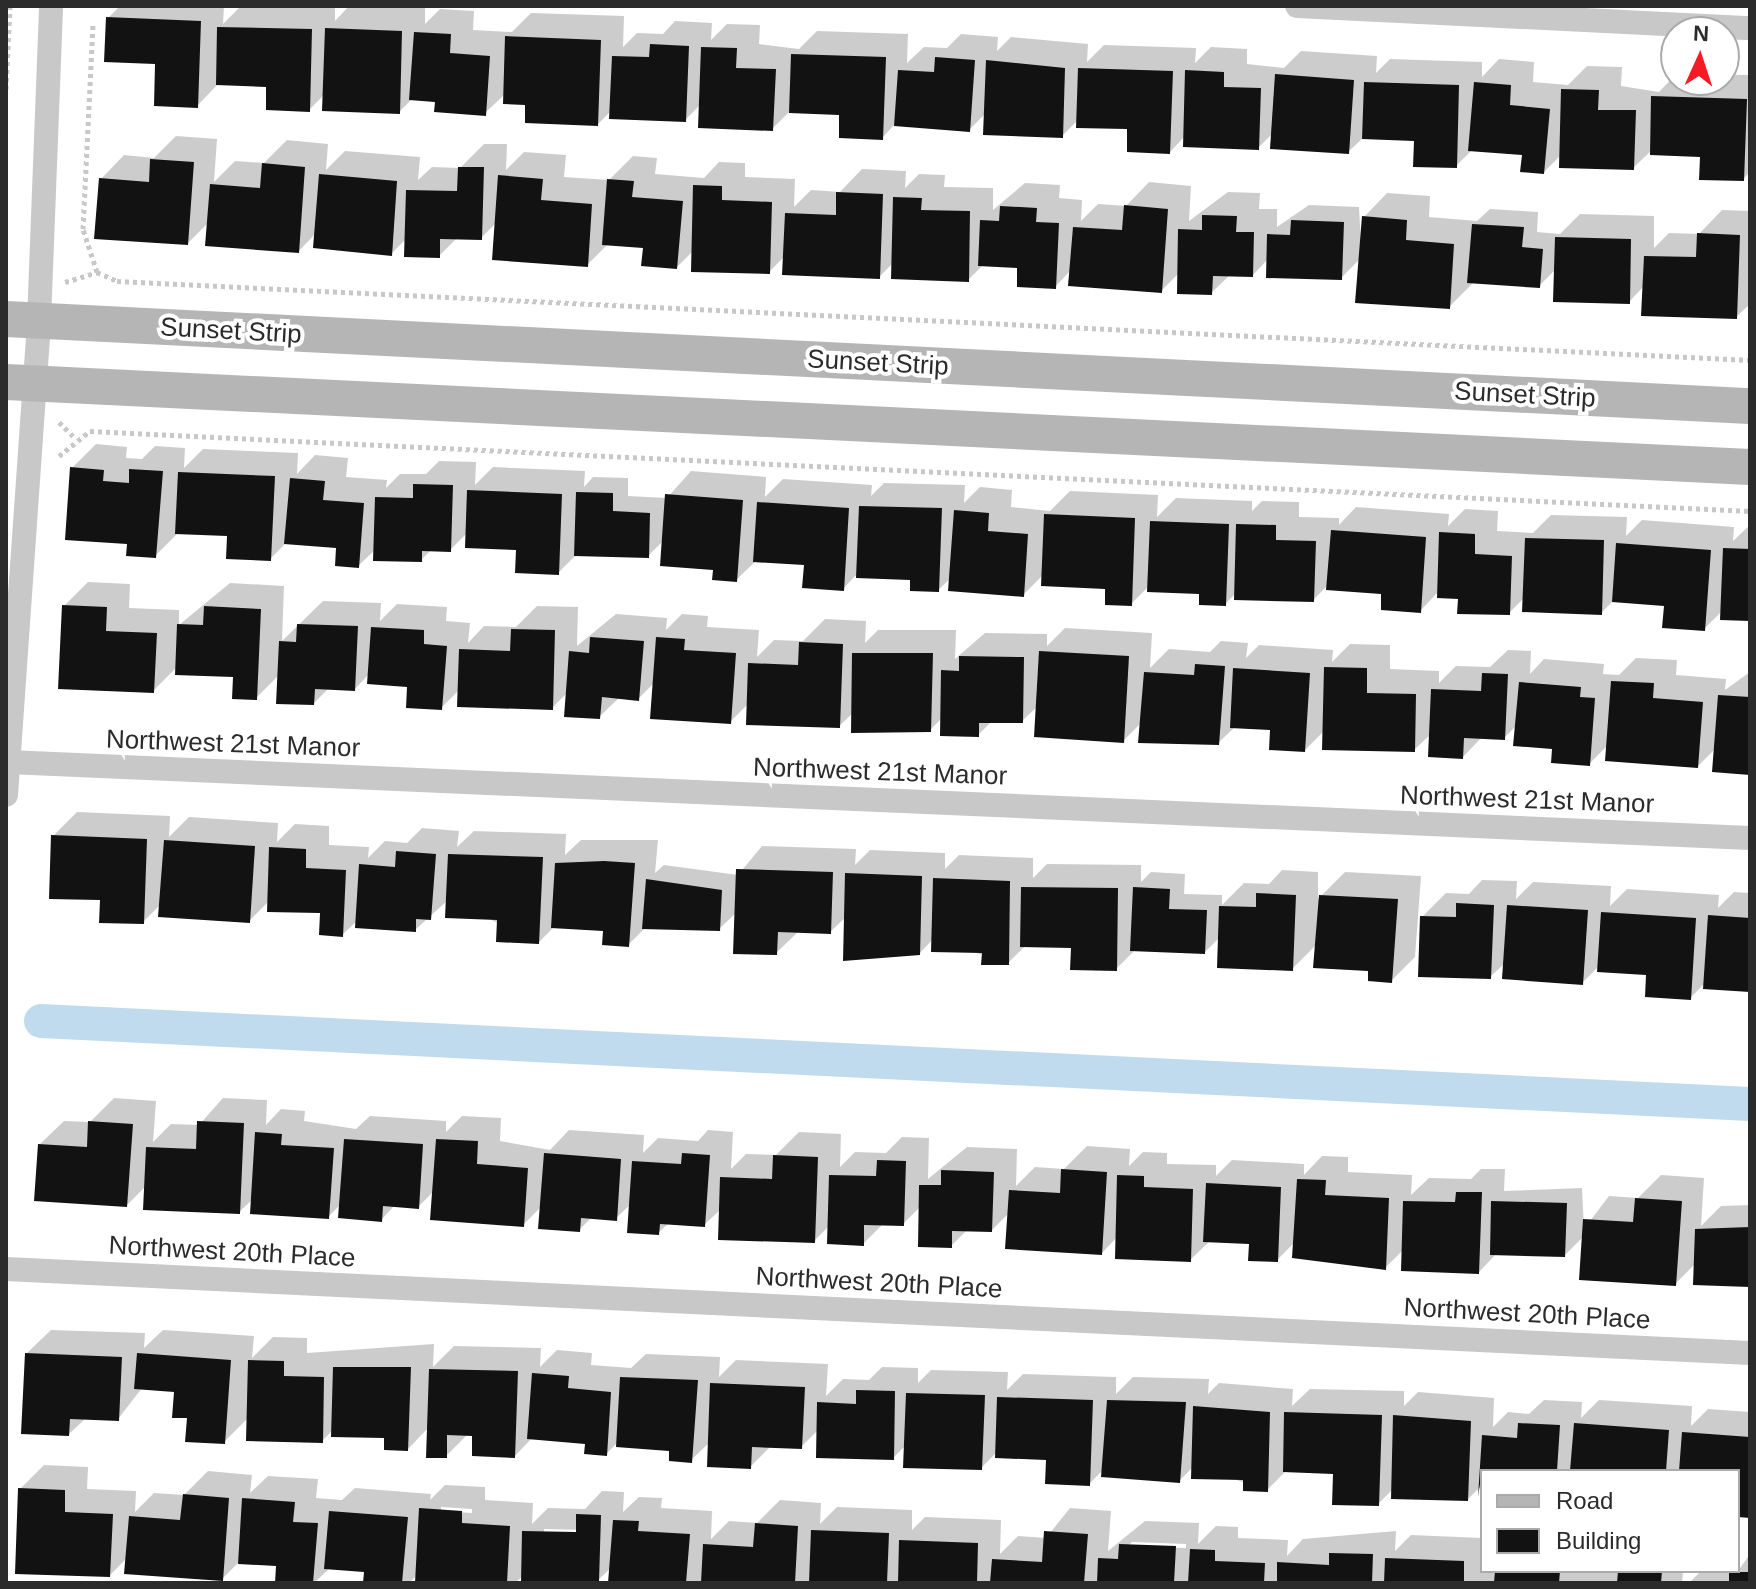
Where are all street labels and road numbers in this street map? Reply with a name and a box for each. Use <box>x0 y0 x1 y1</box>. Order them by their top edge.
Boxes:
street label: Sunset Strip <box>159 312 303 350</box>
street label: Sunset Strip <box>806 344 950 382</box>
street label: Sunset Strip <box>1453 376 1597 414</box>
street label: Northwest 21st Manor <box>105 724 361 764</box>
street label: Northwest 21st Manor <box>752 752 1008 792</box>
street label: Northwest 21st Manor <box>1399 780 1655 820</box>
street label: Northwest 20th Place <box>108 1230 356 1274</box>
street label: Northwest 20th Place <box>755 1261 1003 1305</box>
street label: Northwest 20th Place <box>1403 1292 1651 1336</box>

